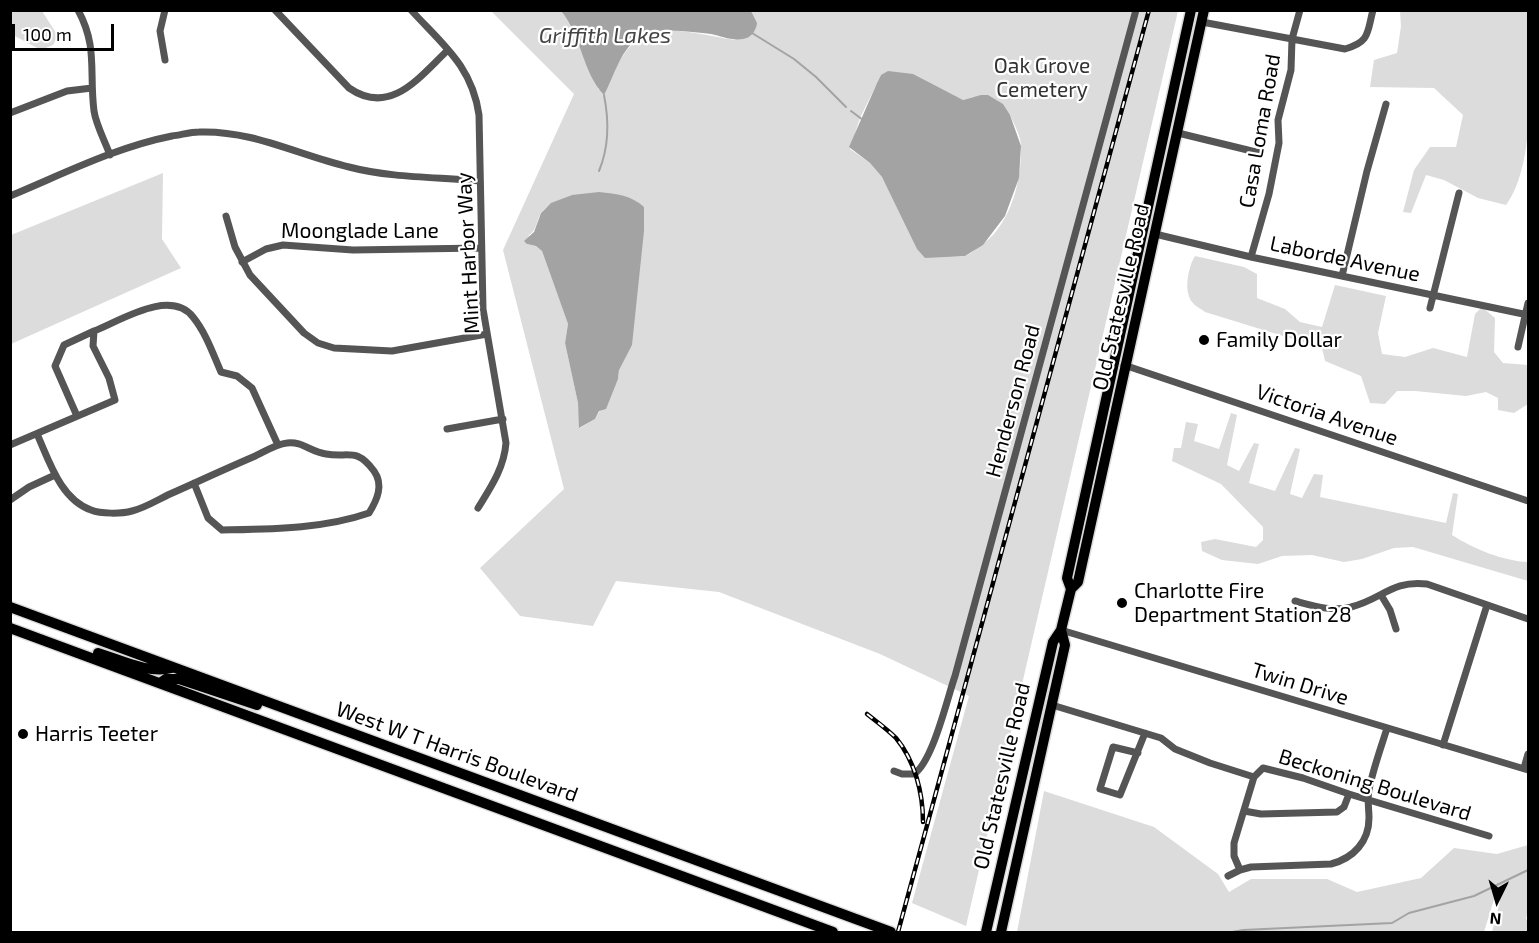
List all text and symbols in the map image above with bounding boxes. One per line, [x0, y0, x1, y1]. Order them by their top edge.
scale bar [15, 12, 117, 50]
text: 100 m [23, 23, 72, 45]
water label: Griffith Lakes [539, 23, 671, 49]
street label: Casa Loma Road [1234, 52, 1286, 210]
park label: Oak Grove Cemetery [994, 53, 1090, 103]
street label: Mint Harbor Way [451, 172, 485, 334]
street label: Old Statesville Road [1087, 201, 1155, 393]
street label: Moonglade Lane [281, 218, 439, 244]
street label: Laborde Avenue [1268, 231, 1422, 287]
street label: Henderson Road [981, 322, 1045, 480]
place label: Family Dollar [1216, 327, 1342, 353]
marker: Family Dollar [1197, 333, 1211, 347]
street label: Victoria Avenue [1253, 379, 1401, 451]
place label: Charlotte Fire Department Station 28 [1134, 578, 1352, 628]
marker: Charlotte Fire Department Station 28 [1115, 596, 1129, 610]
street label: Twin Drive [1249, 657, 1351, 711]
street label: Old Statesville Road [968, 680, 1036, 872]
street label: West W T Harris Boulevard [333, 696, 581, 808]
place label: Harris Teeter [35, 721, 158, 747]
marker: Harris Teeter [16, 727, 30, 741]
street label: Beckoning Boulevard [1276, 744, 1474, 826]
north arrow [1467, 871, 1527, 931]
text: N [1489, 909, 1502, 929]

